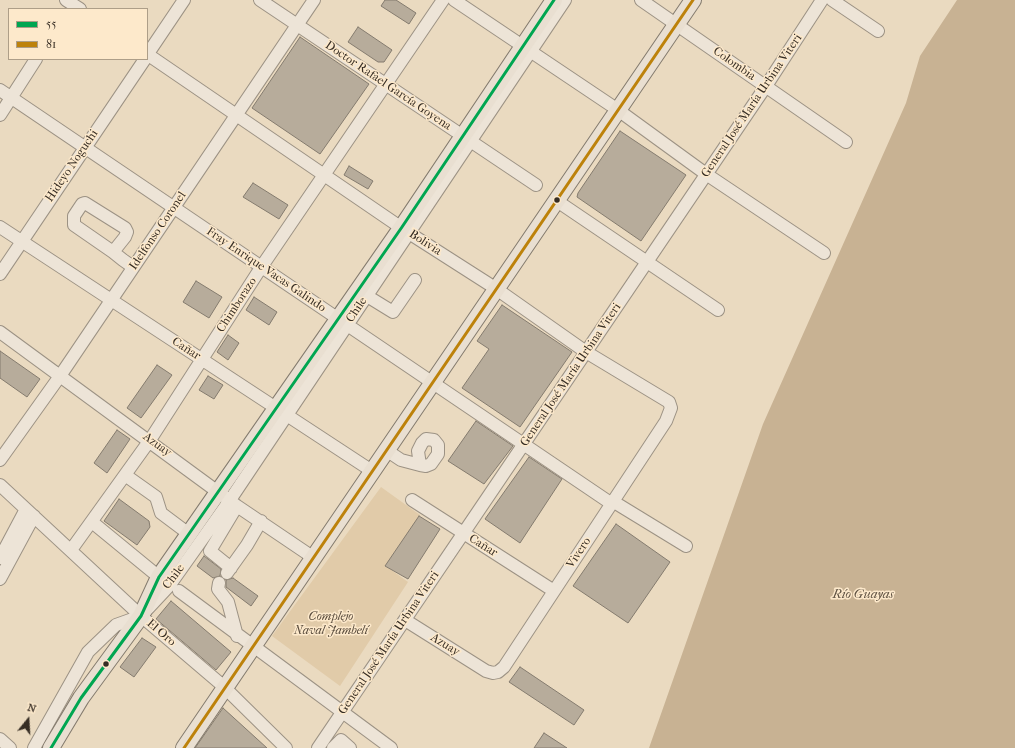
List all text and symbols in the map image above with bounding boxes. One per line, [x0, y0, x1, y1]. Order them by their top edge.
legend [8, 8, 148, 60]
text: 55 [46, 17, 56, 31]
street label: General José María Urbina Viteri [699, 32, 805, 180]
text: 81 [46, 37, 56, 51]
street label: Doctor Rafael García Goyena [322, 38, 454, 134]
street label: Colombia [710, 44, 758, 84]
street label: Hideyo Noguchi [43, 127, 101, 205]
street label: Idelfonso Coronel [126, 189, 190, 273]
unlabelled marker [552, 195, 562, 205]
street label: Fray Enrique Vacas Galindo [203, 225, 329, 315]
street label: Bolivia [406, 227, 444, 259]
street label: Chimborazo [214, 275, 260, 335]
street label: Chile [343, 295, 371, 325]
street label: General José María Urbina Viteri [518, 301, 624, 449]
street label: Cañar [169, 334, 203, 364]
street label: Azuay [140, 430, 174, 460]
street label: Cañar [466, 532, 500, 560]
street label: Vivero [564, 535, 594, 571]
street label: Chile [160, 562, 188, 592]
street label: General José María Urbina Viteri [336, 569, 442, 717]
water label: Río Guayas [832, 587, 894, 603]
park label: Complejo Naval Jambelí [294, 610, 368, 638]
street label: El Oro [144, 616, 178, 650]
street label: Azuay [428, 631, 462, 659]
unlabelled marker [101, 659, 111, 669]
north arrow [8, 700, 48, 740]
text: N [26, 701, 38, 716]

